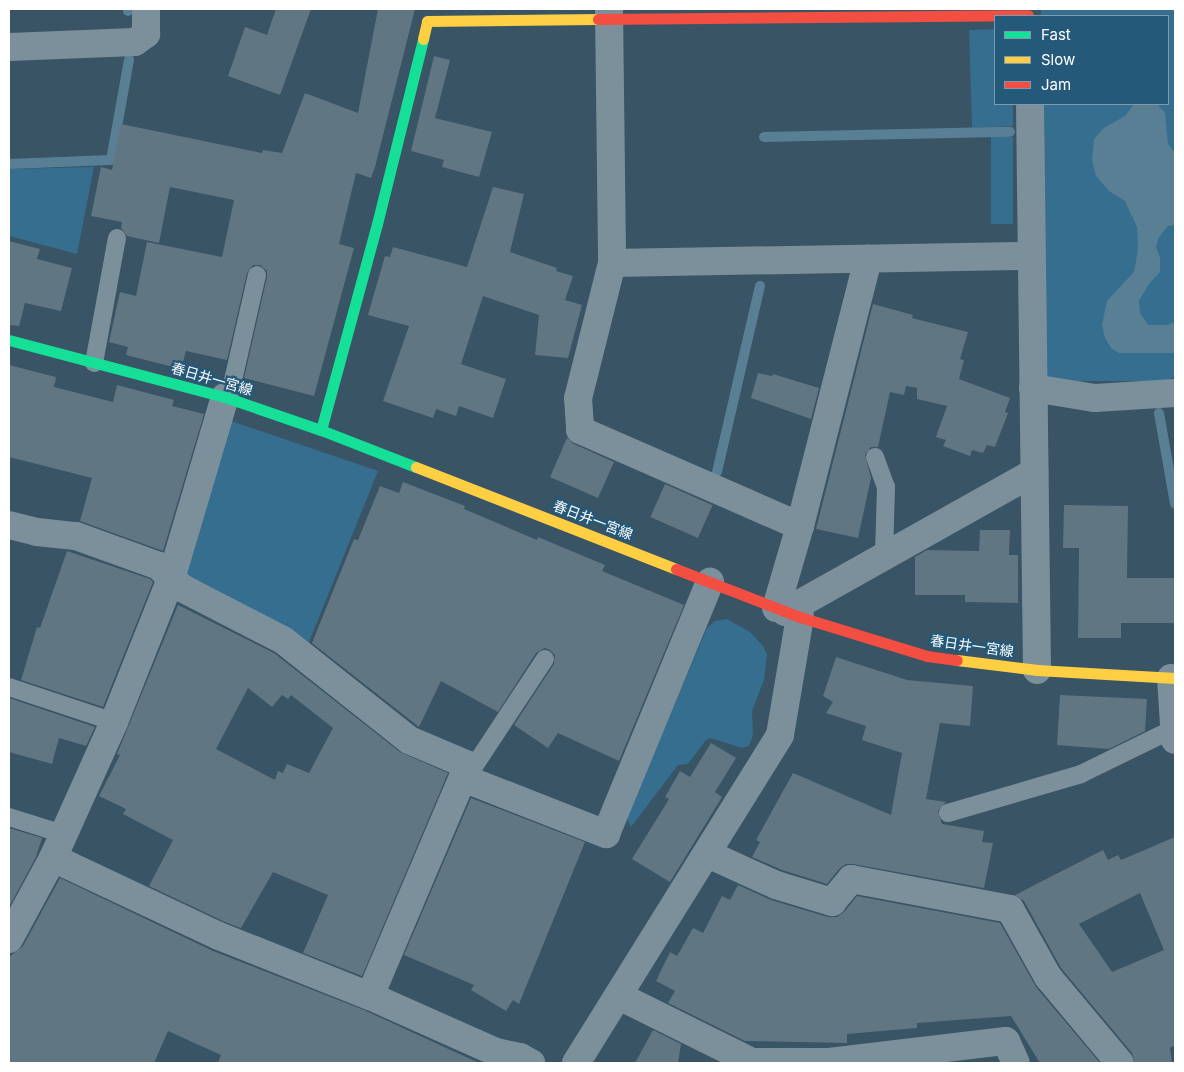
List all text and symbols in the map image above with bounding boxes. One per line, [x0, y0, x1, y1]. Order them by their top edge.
legend [994, 15, 1169, 105]
text: Fast [1041, 25, 1071, 44]
text: Slow [1041, 50, 1075, 69]
text: Jam [1041, 75, 1071, 94]
street label: 春日井一宮線 [169, 359, 255, 399]
street label: 春日井一宮線 [551, 497, 635, 543]
street label: 春日井一宮線 [929, 632, 1015, 660]

